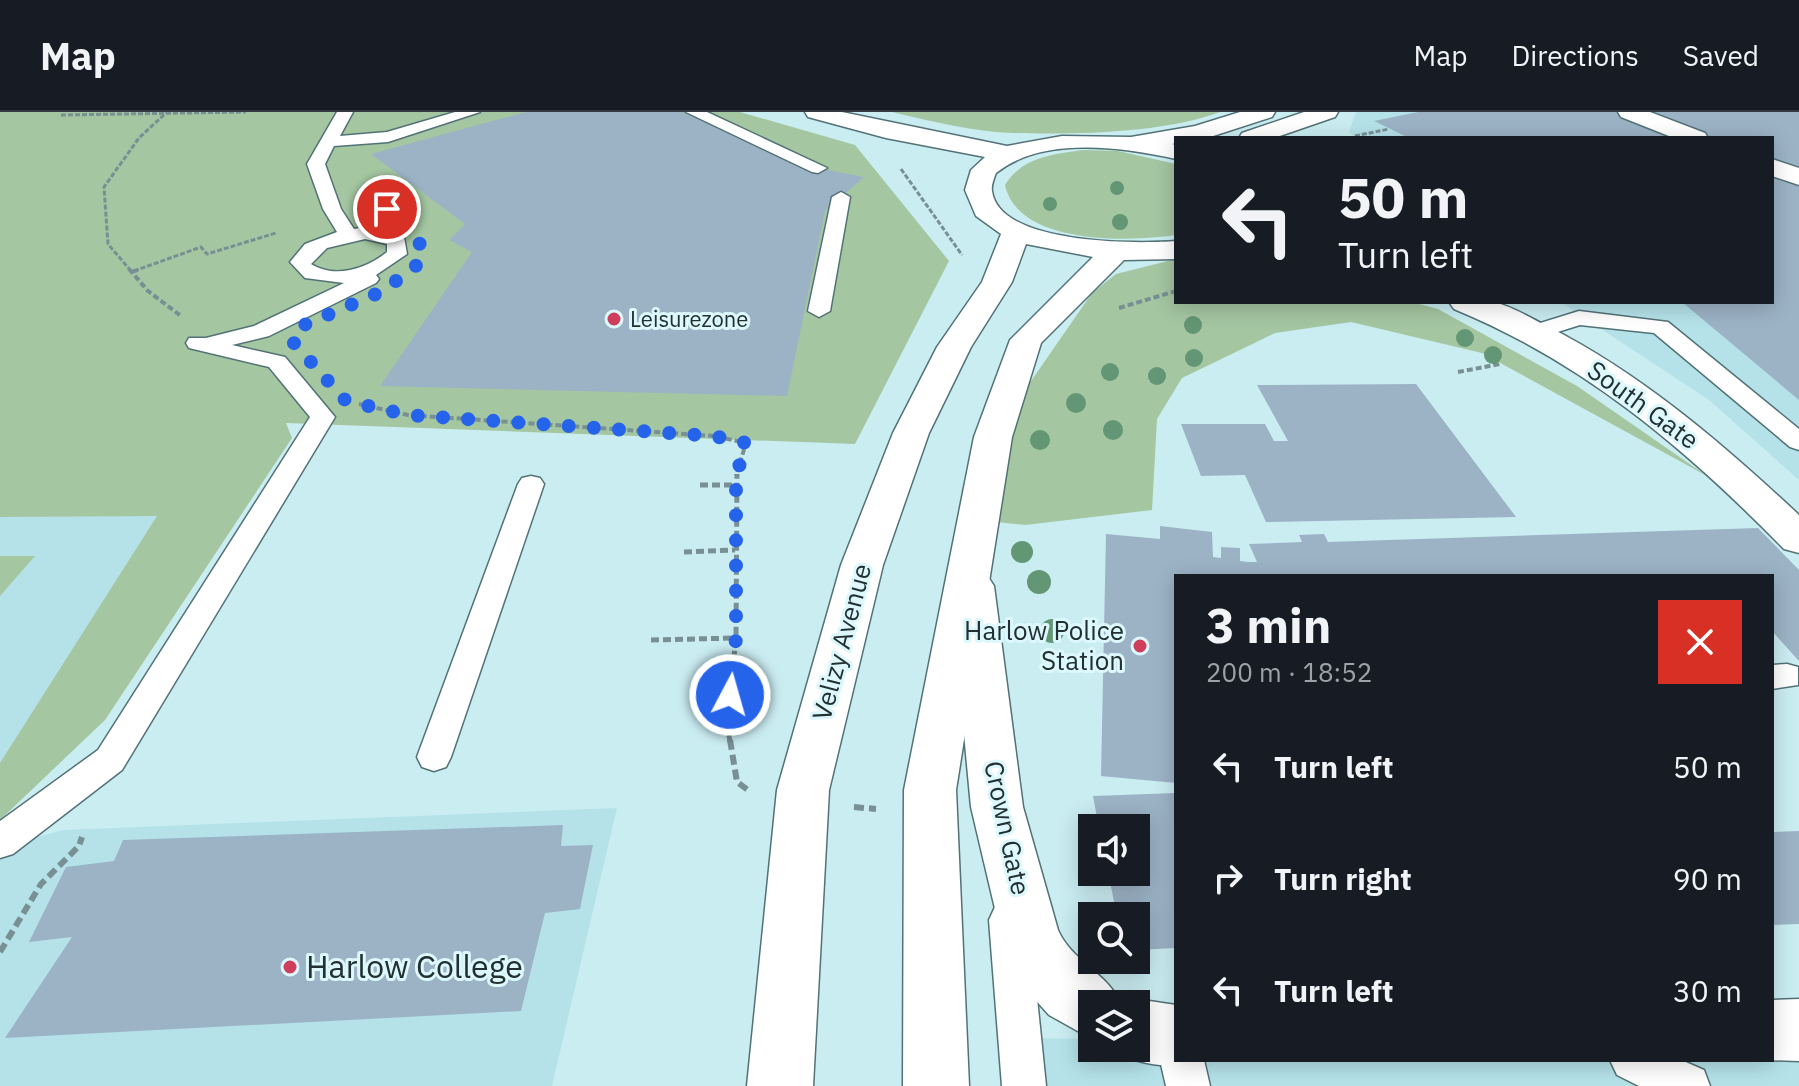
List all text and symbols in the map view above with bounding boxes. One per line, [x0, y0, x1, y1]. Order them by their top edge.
text: Map [40, 31, 116, 80]
text: Map [1413, 37, 1467, 74]
text: Directions [1511, 37, 1639, 74]
text: Saved [1683, 37, 1759, 74]
text: 50 m [1338, 161, 1468, 233]
icon: left [1206, 168, 1310, 272]
pin [353, 175, 421, 243]
icon: arrive [365, 187, 409, 231]
text: Turn left [1338, 231, 1473, 278]
place label: Leisurezone [630, 304, 748, 333]
marker: Leisurezone [605, 310, 623, 328]
street label: South Gate [1581, 352, 1706, 456]
street label: Velizy Avenue [804, 560, 878, 724]
text: 3 min [1206, 594, 1331, 656]
button: close [1658, 600, 1742, 684]
place label: Harlow Police Station [964, 613, 1124, 677]
marker: Harlow Police Station [1131, 637, 1149, 655]
position arrow [688, 653, 772, 737]
text: 200 m · 18:52 [1206, 655, 1372, 689]
icon: left [1206, 744, 1250, 788]
text: Turn left [1274, 747, 1393, 786]
text: 50 m [1673, 747, 1742, 786]
street label: Crown Gate [977, 758, 1039, 898]
map controls [1078, 814, 1150, 1062]
button: sound [1078, 814, 1150, 886]
icon: right [1206, 856, 1250, 900]
text: Turn right [1274, 859, 1412, 898]
text: 90 m [1673, 859, 1742, 898]
button: search [1078, 902, 1150, 974]
place label: Harlow College [306, 945, 523, 987]
marker: Harlow College [281, 958, 299, 976]
icon: left [1206, 968, 1250, 1012]
text: Turn left [1274, 971, 1393, 1010]
text: 30 m [1673, 971, 1742, 1010]
button: layers [1078, 990, 1150, 1062]

